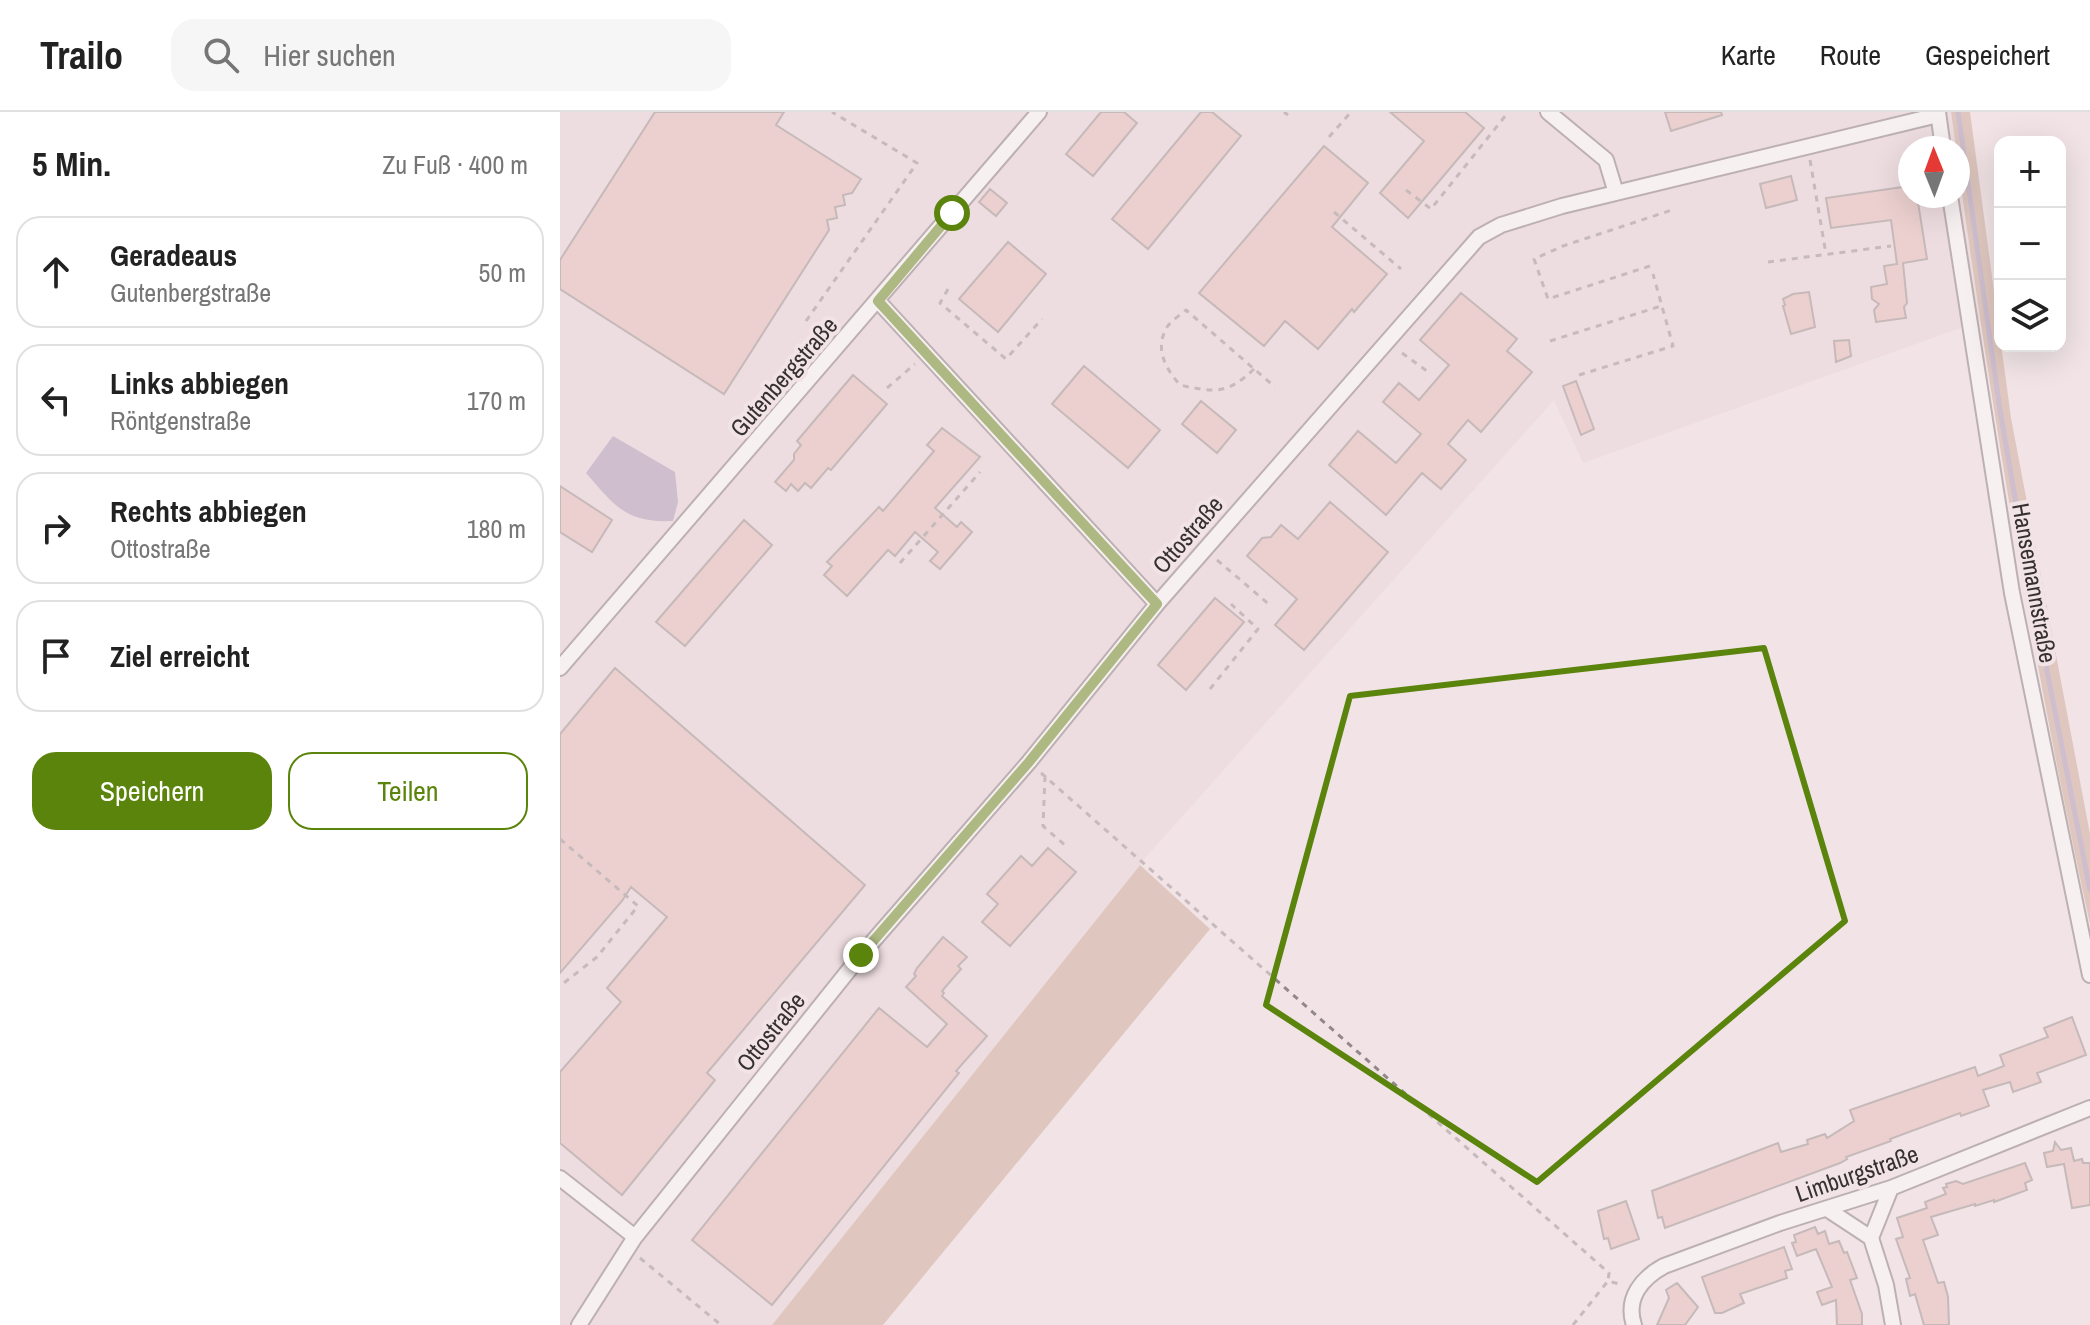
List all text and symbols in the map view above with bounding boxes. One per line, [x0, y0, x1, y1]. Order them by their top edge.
search box [171, 19, 731, 91]
text: Trailo [40, 30, 123, 81]
icon: search [199, 33, 243, 77]
text: Hier suchen [263, 35, 396, 75]
text: Karte [1721, 36, 1776, 74]
text: Route [1820, 36, 1881, 74]
text: Gespeichert [1925, 36, 2050, 74]
north arrow [1898, 136, 1970, 208]
map controls [1994, 136, 2066, 352]
button: + [1994, 136, 2066, 208]
text: 5 Min. [32, 141, 111, 187]
text: Zu Fuß · 400 m [382, 147, 528, 182]
route start [934, 195, 970, 231]
button: − [1994, 208, 2066, 280]
text: Geradeaus [110, 235, 237, 275]
icon: ahead [34, 250, 78, 294]
text: 50 m [479, 255, 526, 290]
text: Gutenbergstraße [110, 275, 271, 310]
button: layers [1994, 280, 2066, 352]
street label: Gutenbergstraße [722, 310, 844, 443]
text: Links abbiegen [110, 363, 289, 403]
icon: left [34, 378, 78, 422]
text: 170 m [467, 383, 526, 418]
text: Röntgenstraße [110, 403, 251, 438]
street label: Ottostraße [1145, 489, 1230, 580]
text: Rechts abbiegen [110, 491, 307, 531]
street label: Hansemannstraße [2005, 500, 2065, 665]
icon: right [34, 506, 78, 550]
text: 180 m [467, 511, 526, 546]
text: Ottostraße [110, 531, 211, 566]
icon: arrive [34, 634, 78, 678]
text: Ziel erreicht [110, 636, 249, 676]
button: Speichern [32, 752, 272, 830]
button: Teilen [288, 752, 528, 830]
route end [843, 937, 879, 973]
street label: Ottostraße [729, 985, 812, 1078]
street label: Limburgstraße [1791, 1137, 1922, 1209]

